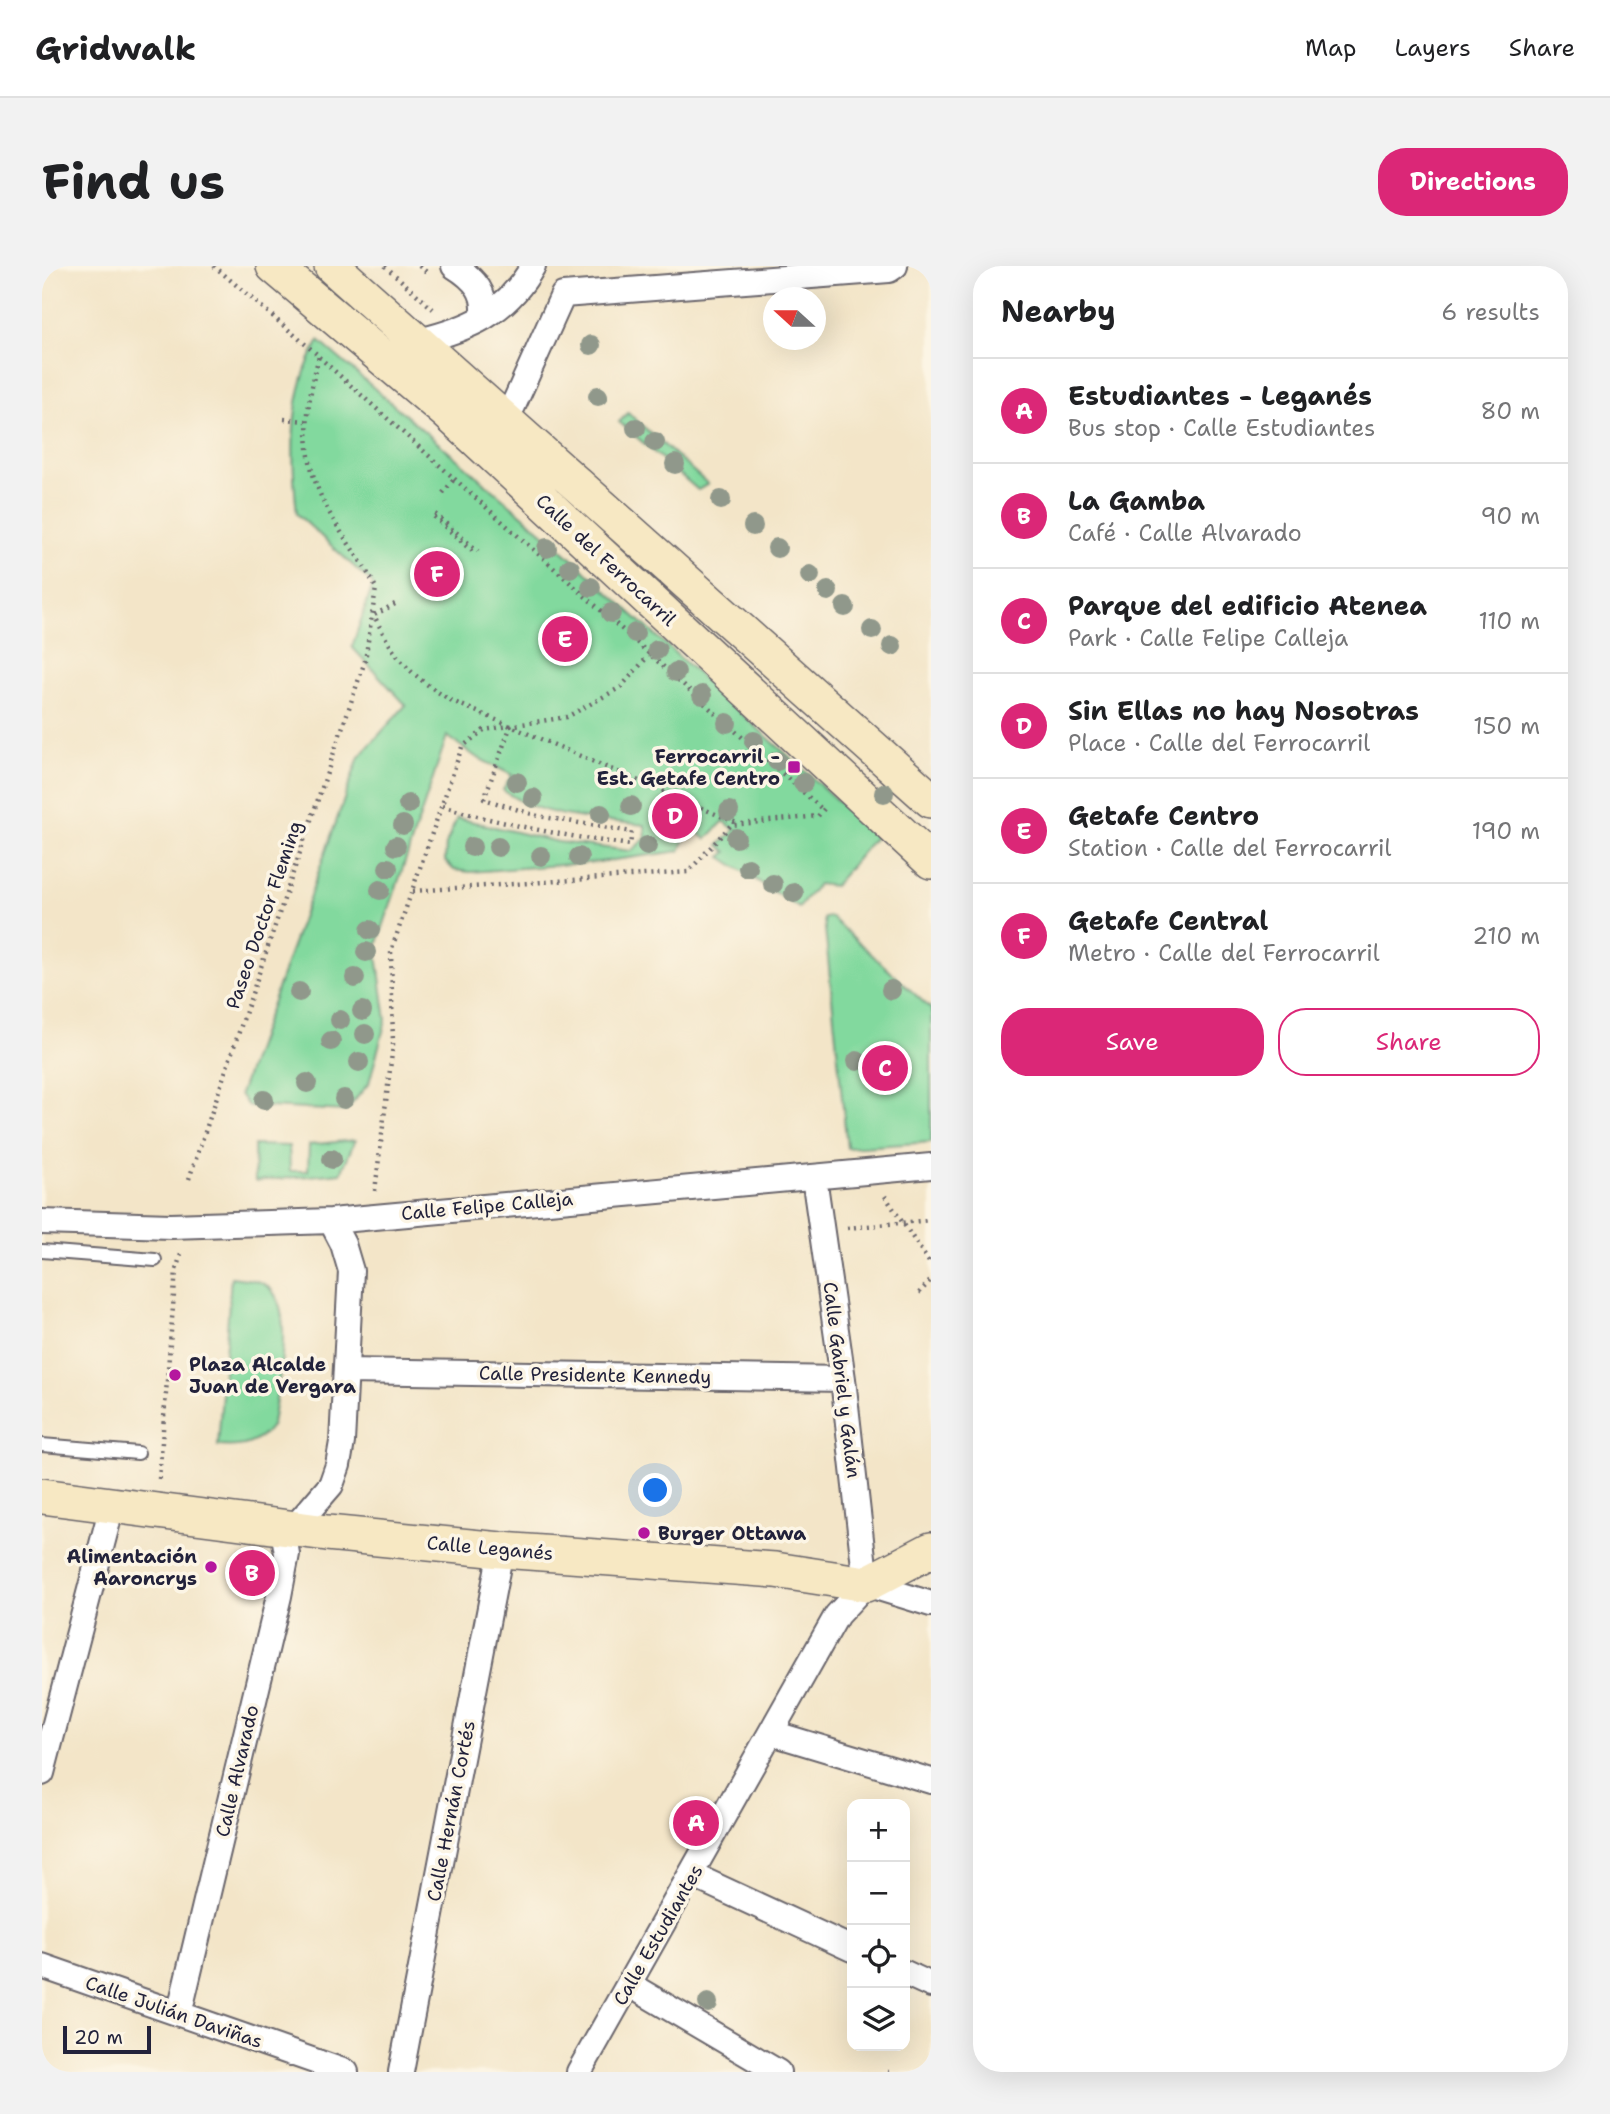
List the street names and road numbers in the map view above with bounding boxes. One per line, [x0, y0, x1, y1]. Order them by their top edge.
street label: Calle del Ferrocarril [531, 488, 682, 632]
street label: Paseo Doctor Fleming [220, 817, 308, 1013]
street label: Calle Felipe Calleja [400, 1186, 574, 1226]
street label: Calle Gabriel y Galán [818, 1280, 866, 1480]
street label: Calle Presidente Kennedy [479, 1360, 711, 1390]
street label: Calle Leganés [426, 1530, 554, 1566]
street label: Calle Alvarado [210, 1703, 264, 1839]
street label: Calle Hernán Cortés [421, 1718, 481, 1904]
street label: Calle Estudiantes [607, 1860, 709, 2010]
street label: Calle Julián Daviñas [82, 1970, 266, 2054]

